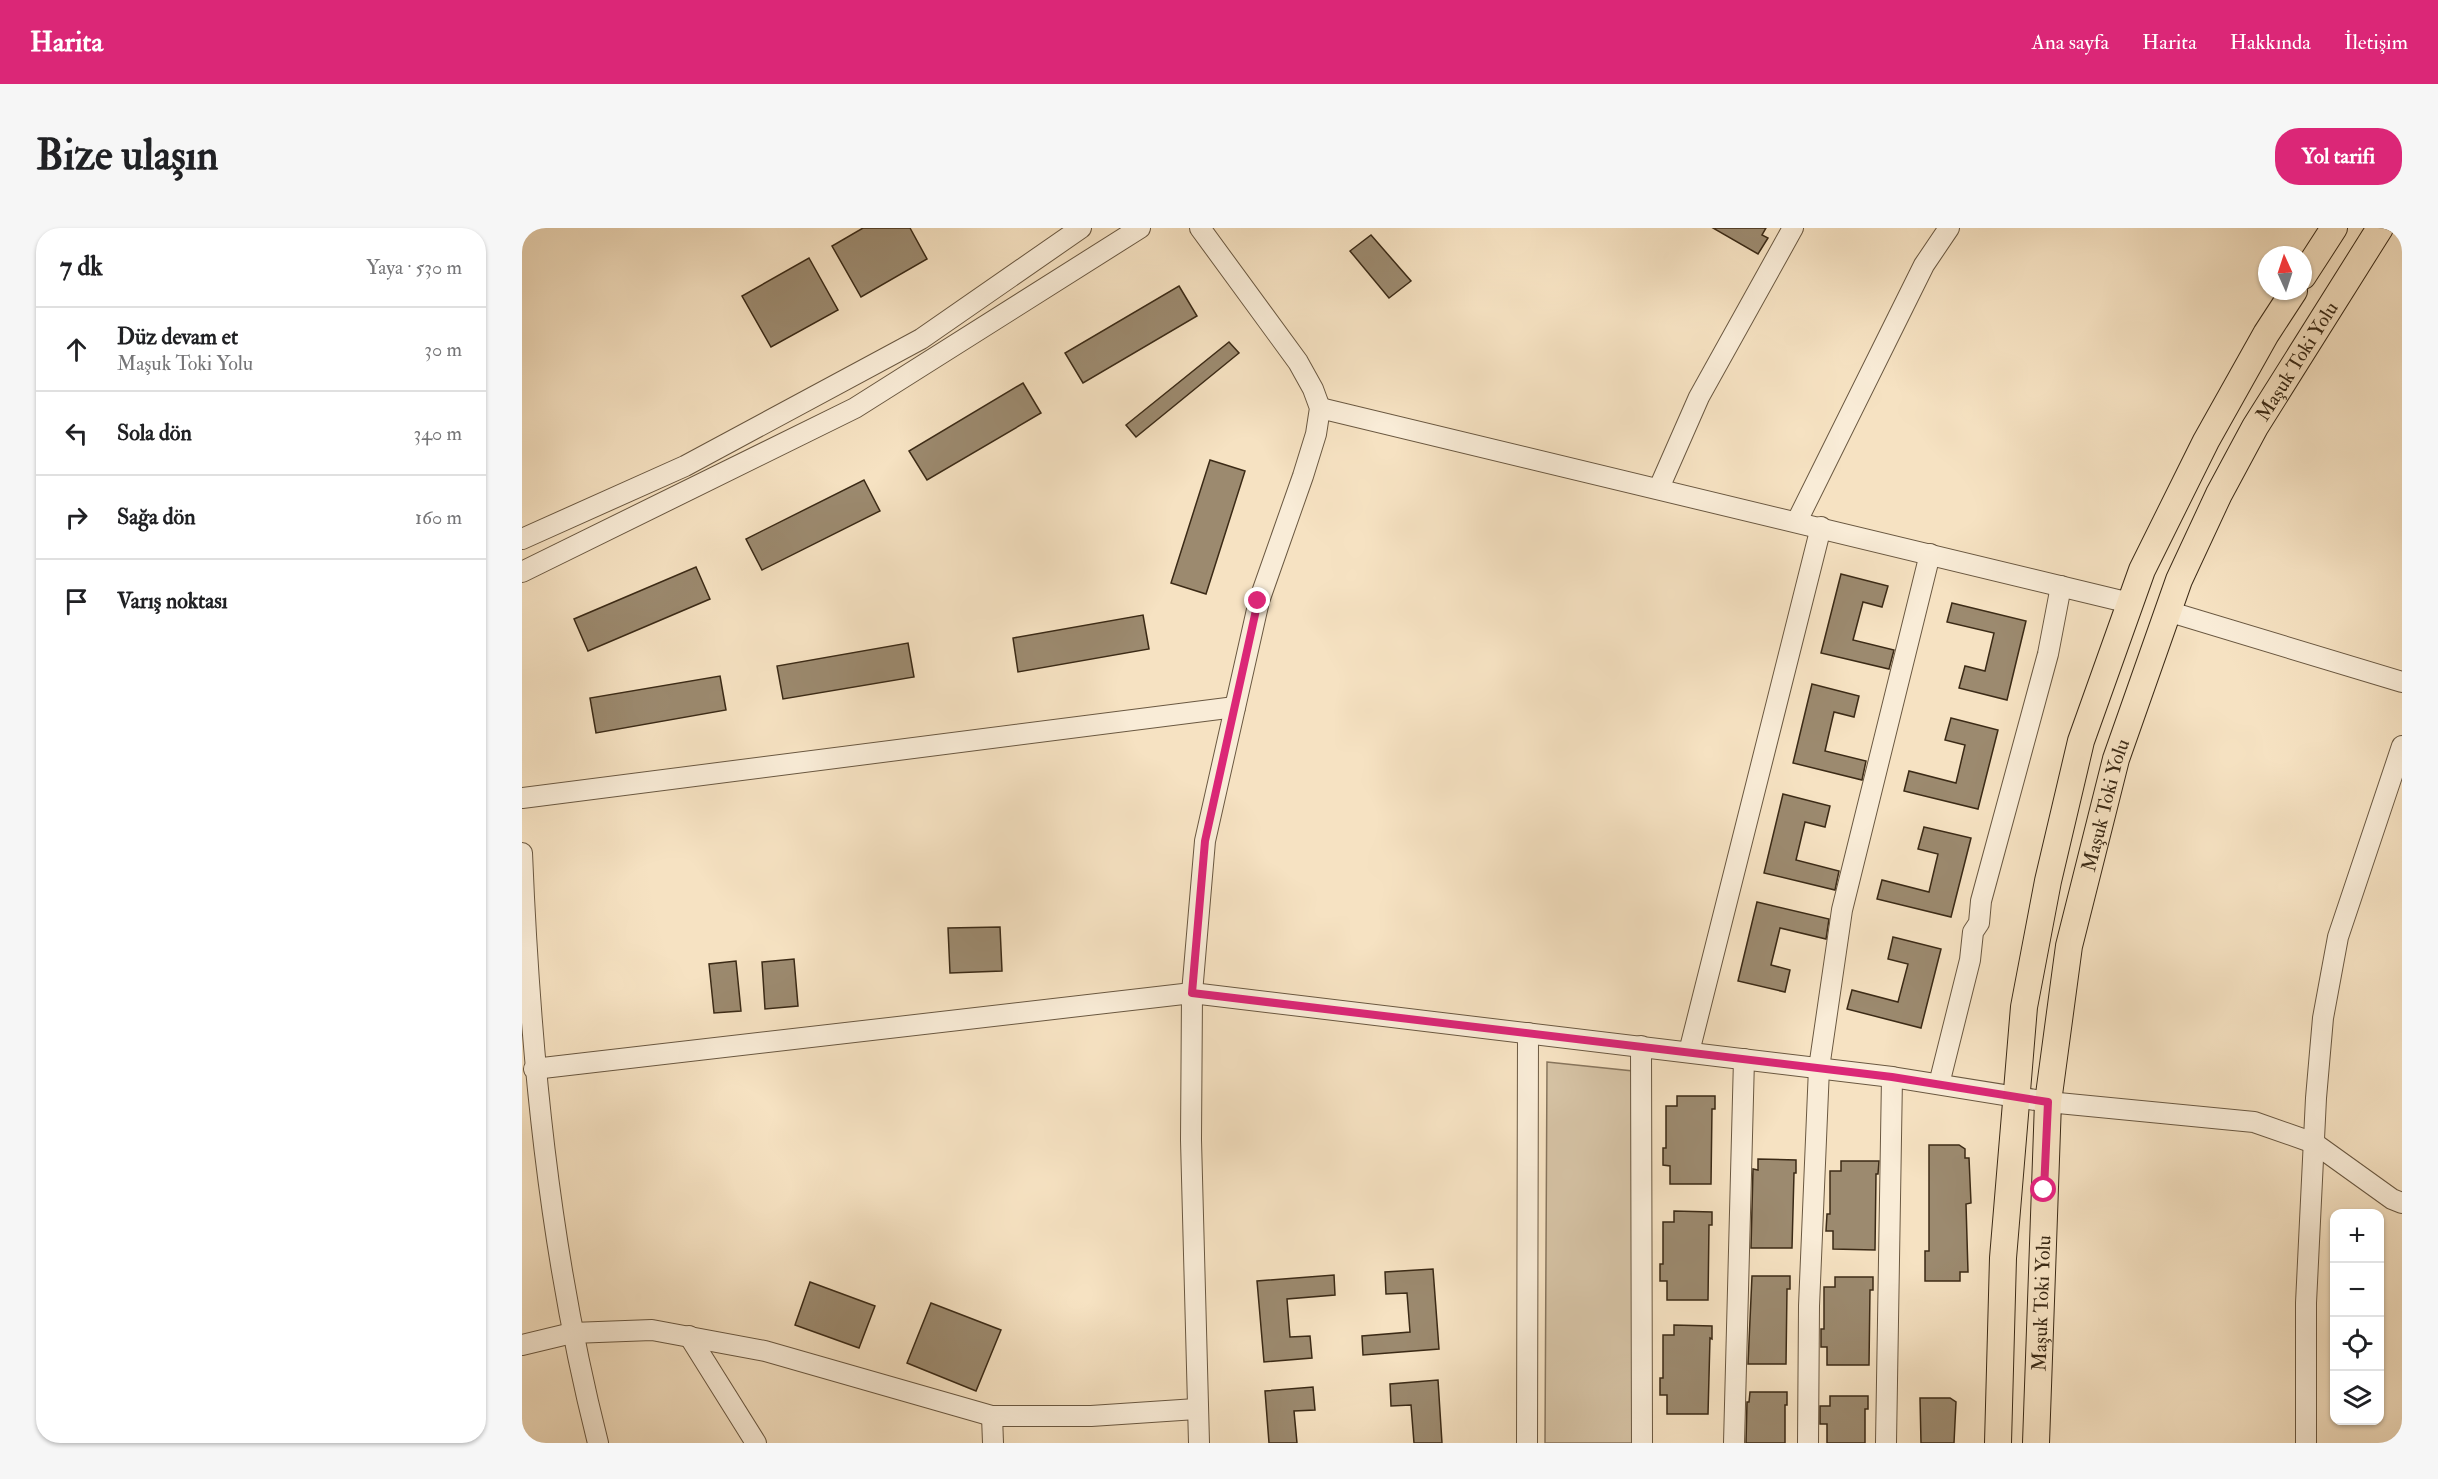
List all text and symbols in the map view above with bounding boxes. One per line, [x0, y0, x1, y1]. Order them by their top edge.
text: Harita [30, 25, 103, 60]
text: Ana sayfa [2032, 29, 2109, 56]
text: Harita [2142, 29, 2197, 56]
text: Hakkında [2230, 29, 2311, 56]
text: İletişim [2344, 29, 2408, 56]
button: Yol tarifi [2275, 128, 2402, 185]
text: Bize ulaşın [36, 130, 218, 182]
north arrow [2258, 246, 2312, 300]
text: 7 dk [60, 251, 103, 283]
text: Yaya · 530 m [366, 255, 462, 280]
street label: Maşuk Toki Yolu [2250, 297, 2344, 426]
text: Düz devam et [117, 323, 238, 351]
icon: ahead [60, 333, 93, 366]
text: 30 m [424, 337, 462, 362]
text: Maşuk Toki Yolu [117, 351, 253, 376]
icon: left [60, 417, 93, 450]
text: Sola dön [117, 419, 192, 447]
text: 340 m [414, 421, 462, 446]
icon: right [60, 501, 93, 534]
text: Sağa dön [117, 503, 196, 531]
text: 160 m [415, 505, 462, 530]
icon: arrive [60, 585, 93, 618]
text: Varış noktası [117, 587, 228, 615]
route end [1244, 587, 1270, 613]
street label: Maşuk Toki Yolu [2076, 736, 2135, 874]
route start [2030, 1176, 2056, 1202]
map controls [2330, 1209, 2384, 1425]
button: + [2330, 1209, 2384, 1263]
street label: Maşuk Toki Yolu [2027, 1235, 2056, 1372]
button: − [2330, 1263, 2384, 1317]
button: locate [2330, 1317, 2384, 1371]
button: layers [2330, 1371, 2384, 1425]

